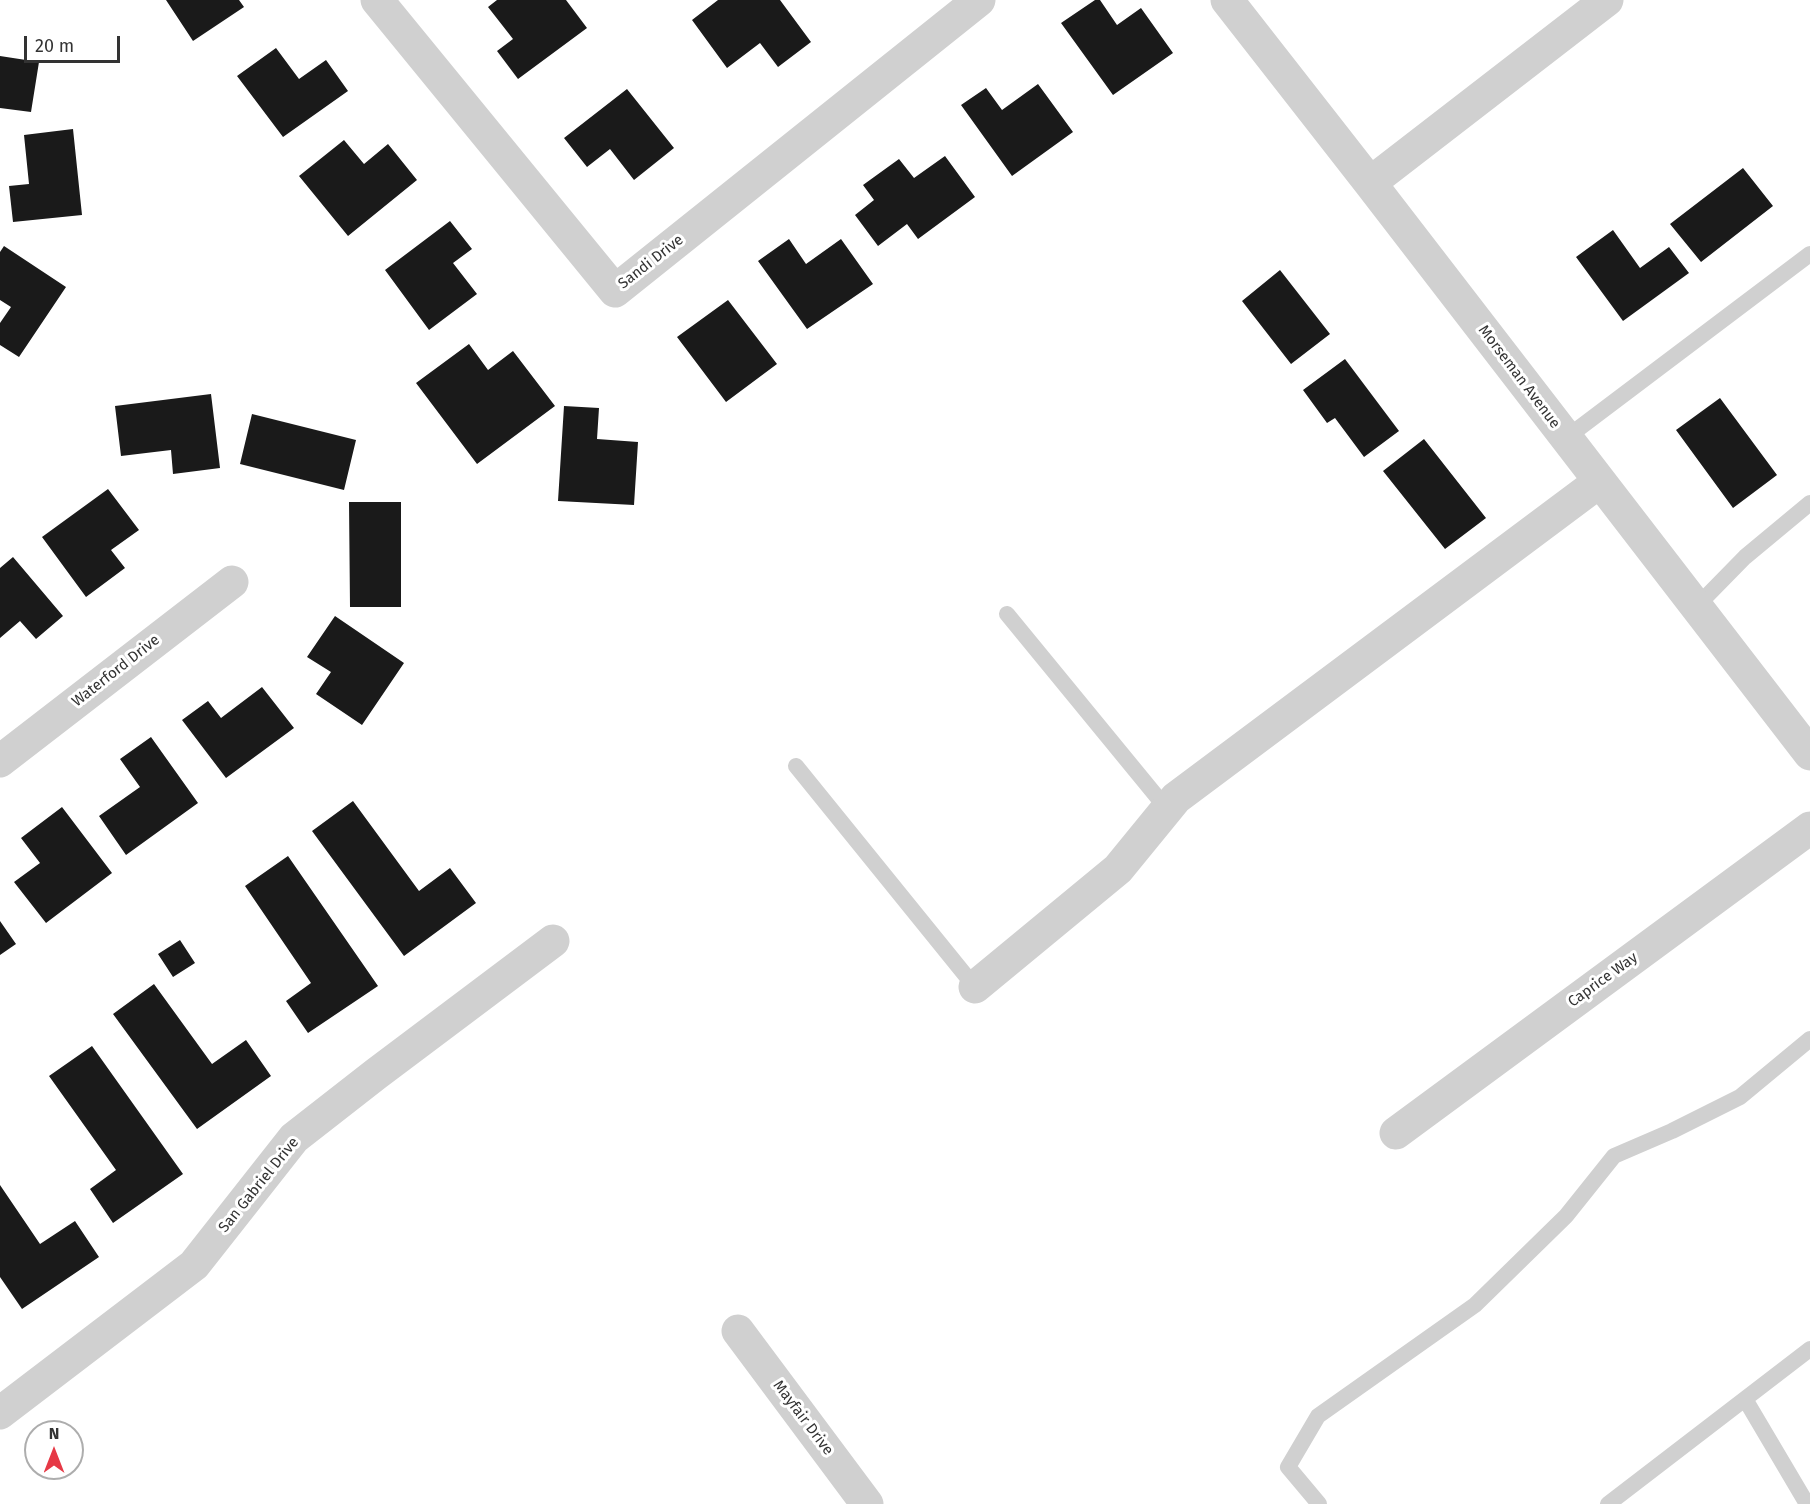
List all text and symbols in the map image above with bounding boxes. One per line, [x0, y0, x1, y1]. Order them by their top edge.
scale bar [27, 24, 123, 62]
text: 20 m [35, 35, 74, 57]
street label: Sandi Drive [615, 231, 687, 293]
street label: Morseman Avenue [1474, 322, 1564, 432]
street label: Waterford Drive [69, 631, 163, 711]
street label: Caprice Way [1565, 949, 1641, 1011]
street label: San Gabriel Drive [215, 1134, 303, 1236]
street label: Mayfair Drive [769, 1377, 837, 1459]
north arrow [24, 1420, 84, 1480]
text: N [49, 1424, 59, 1443]

